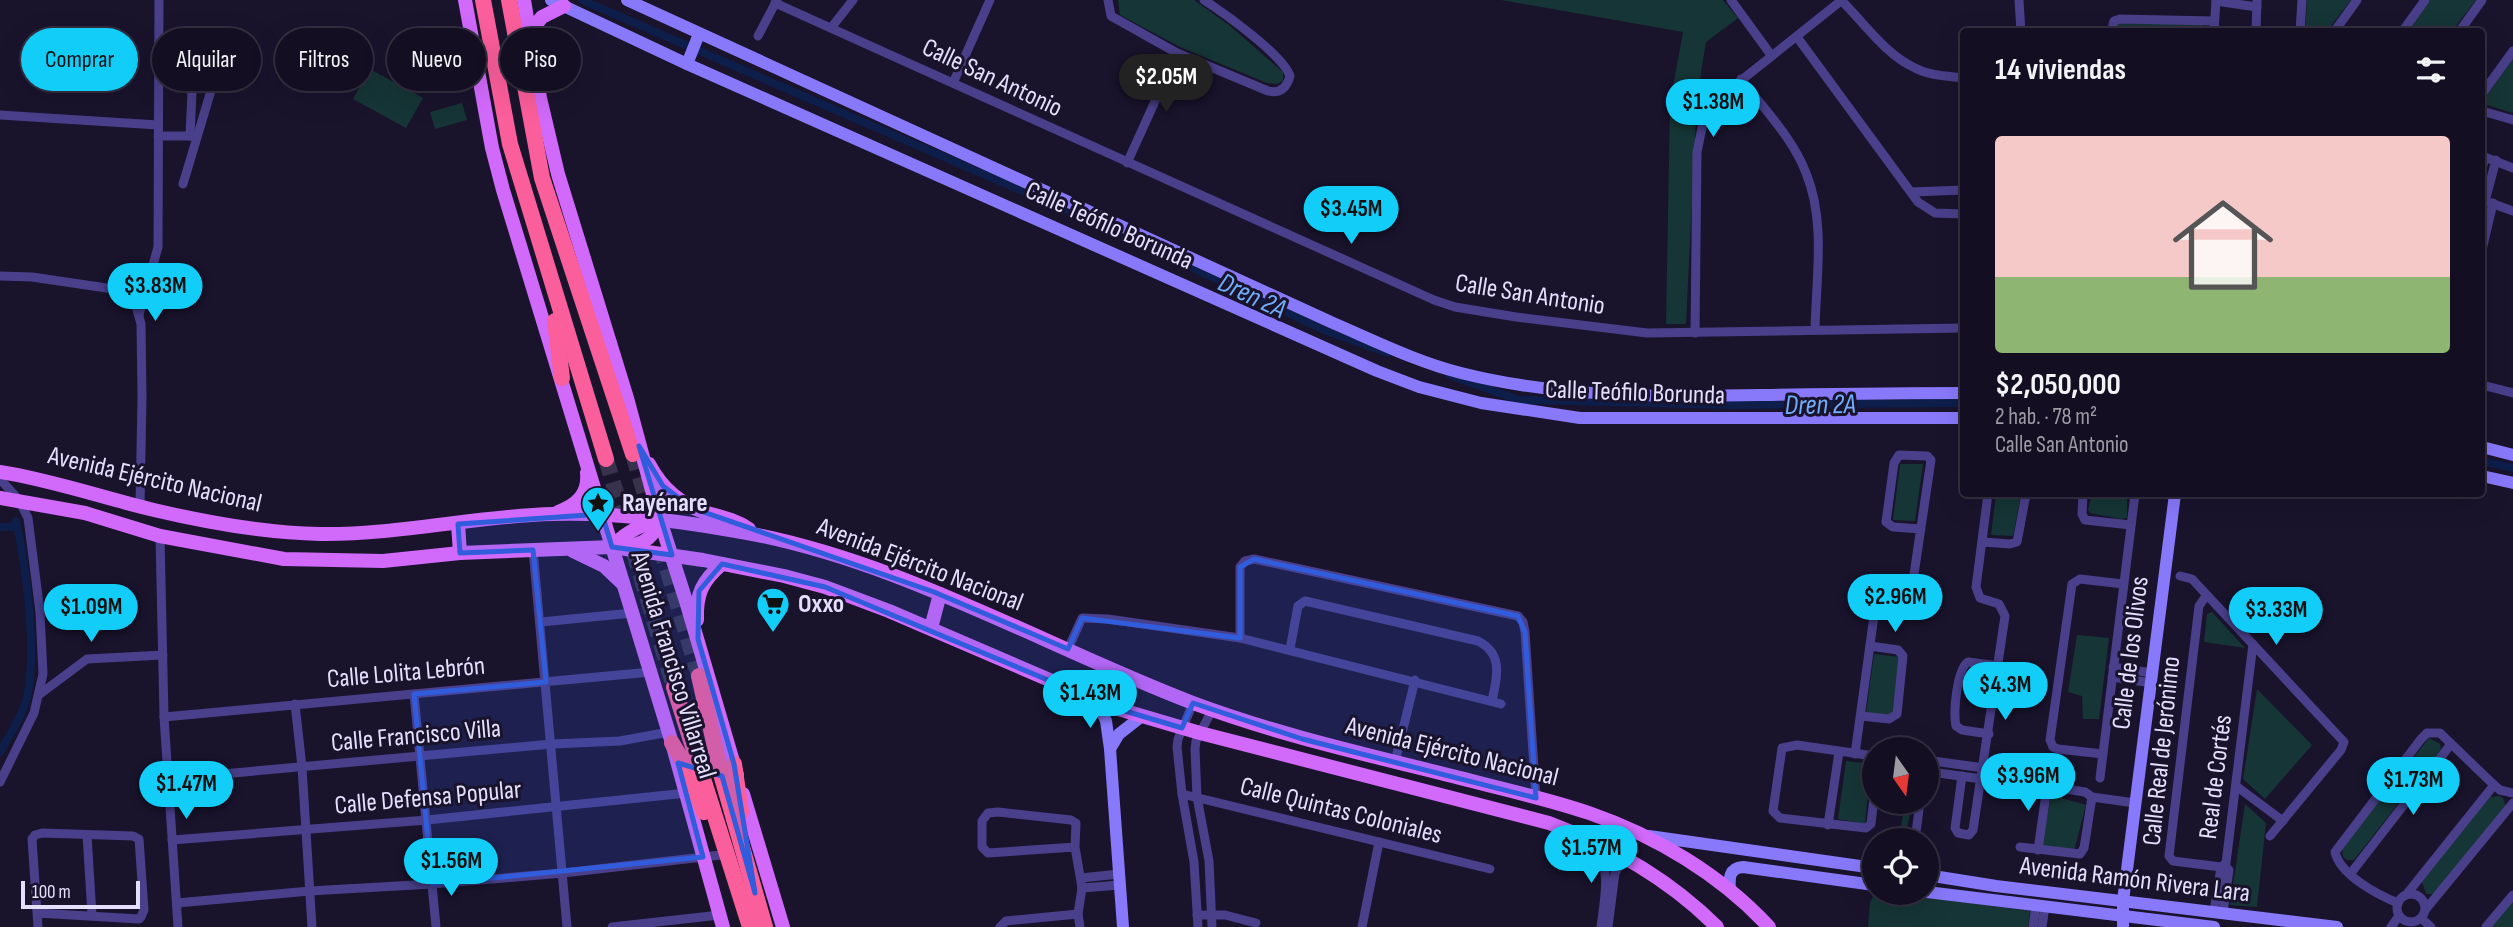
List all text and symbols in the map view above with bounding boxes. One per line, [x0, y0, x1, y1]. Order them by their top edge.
chip: Comprar [21, 28, 138, 91]
chip: Alquilar [152, 28, 261, 91]
chip: Filtros [275, 28, 373, 91]
chip: Nuevo [387, 28, 486, 91]
chip: Piso [500, 28, 581, 91]
street label: Calle San Antonio [917, 32, 1067, 124]
icon: filters [2412, 51, 2450, 89]
text: 14 viviendas [1995, 52, 2126, 88]
pin: $2.05M [1109, 54, 1223, 114]
text: $2.05M [1135, 63, 1197, 91]
pin: $1.38M [1656, 80, 1770, 139]
text: $1.38M [1682, 88, 1744, 116]
street label: Calle Teófilo Borunda [1020, 175, 1198, 277]
icon: home [2160, 182, 2286, 308]
pin: $3.45M [1294, 187, 1408, 246]
text: $3.45M [1320, 195, 1382, 223]
pin: $3.83M [98, 264, 212, 323]
water label: Dren 2A [1213, 266, 1291, 326]
street label: Calle San Antonio [1453, 268, 1607, 322]
text: $3.83M [124, 272, 186, 300]
text: $2,050,000 [1995, 367, 2121, 403]
street label: Calle Teófilo Borunda [1544, 374, 1726, 412]
water label: Dren 2A [1784, 388, 1856, 422]
text: 2 hab. · 78 m² [1995, 403, 2097, 431]
text: Calle San Antonio [1995, 431, 2129, 459]
street label: Avenida Ejército Nacional [44, 440, 265, 520]
place icon: Rayénare [579, 484, 617, 533]
place label: Rayénare [622, 488, 708, 519]
street label: Avenida Ejército Nacional [812, 511, 1027, 619]
street label: Avenida Francisco Villarreal [623, 547, 722, 782]
pin: $2.96M [1838, 574, 1952, 634]
street label: Calle de los Olivos [2106, 575, 2156, 731]
text: $2.96M [1863, 583, 1927, 611]
pin: $1.09M [34, 584, 148, 644]
supermarket icon: Oxxo [754, 585, 792, 634]
pin: $3.33M [2219, 588, 2333, 647]
place label: Oxxo [798, 589, 844, 620]
text: $1.09M [60, 593, 122, 621]
text: $3.33M [2245, 596, 2307, 624]
street label: Calle Lolita Lebrón [326, 651, 486, 695]
street label: Calle Real de Jerónimo [2137, 655, 2187, 847]
pin: $4.3M [1956, 662, 2054, 722]
pin: $1.43M [1033, 670, 1147, 730]
text: $4.3M [1979, 671, 2031, 699]
text: $1.43M [1059, 679, 1121, 707]
street label: Avenida Ejército Nacional [1341, 710, 1562, 793]
street label: Calle Francisco Villa [330, 713, 502, 759]
street label: Real de Cortés [2193, 713, 2239, 841]
north arrow [1862, 737, 1939, 814]
map controls [1862, 737, 1939, 905]
pin: $3.96M [1971, 754, 2085, 813]
pin: $1.73M [2356, 758, 2470, 817]
pin: $1.47M [129, 762, 243, 821]
text: $3.96M [1996, 762, 2060, 790]
text: $1.73M [2383, 766, 2443, 794]
text: $1.47M [155, 770, 217, 798]
street label: Calle Quintas Coloniales [1237, 771, 1445, 851]
street label: Calle Defensa Popular [333, 774, 523, 822]
pin: $1.57M [1534, 826, 1648, 885]
button: locate [1862, 828, 1939, 905]
text: $1.57M [1560, 834, 1622, 862]
pin: $1.56M [394, 838, 508, 898]
text: $1.56M [420, 847, 482, 875]
street label: Avenida Ramón Rivera Lara [2017, 850, 2252, 909]
scale bar [21, 878, 140, 910]
text: 100 m [32, 881, 71, 904]

